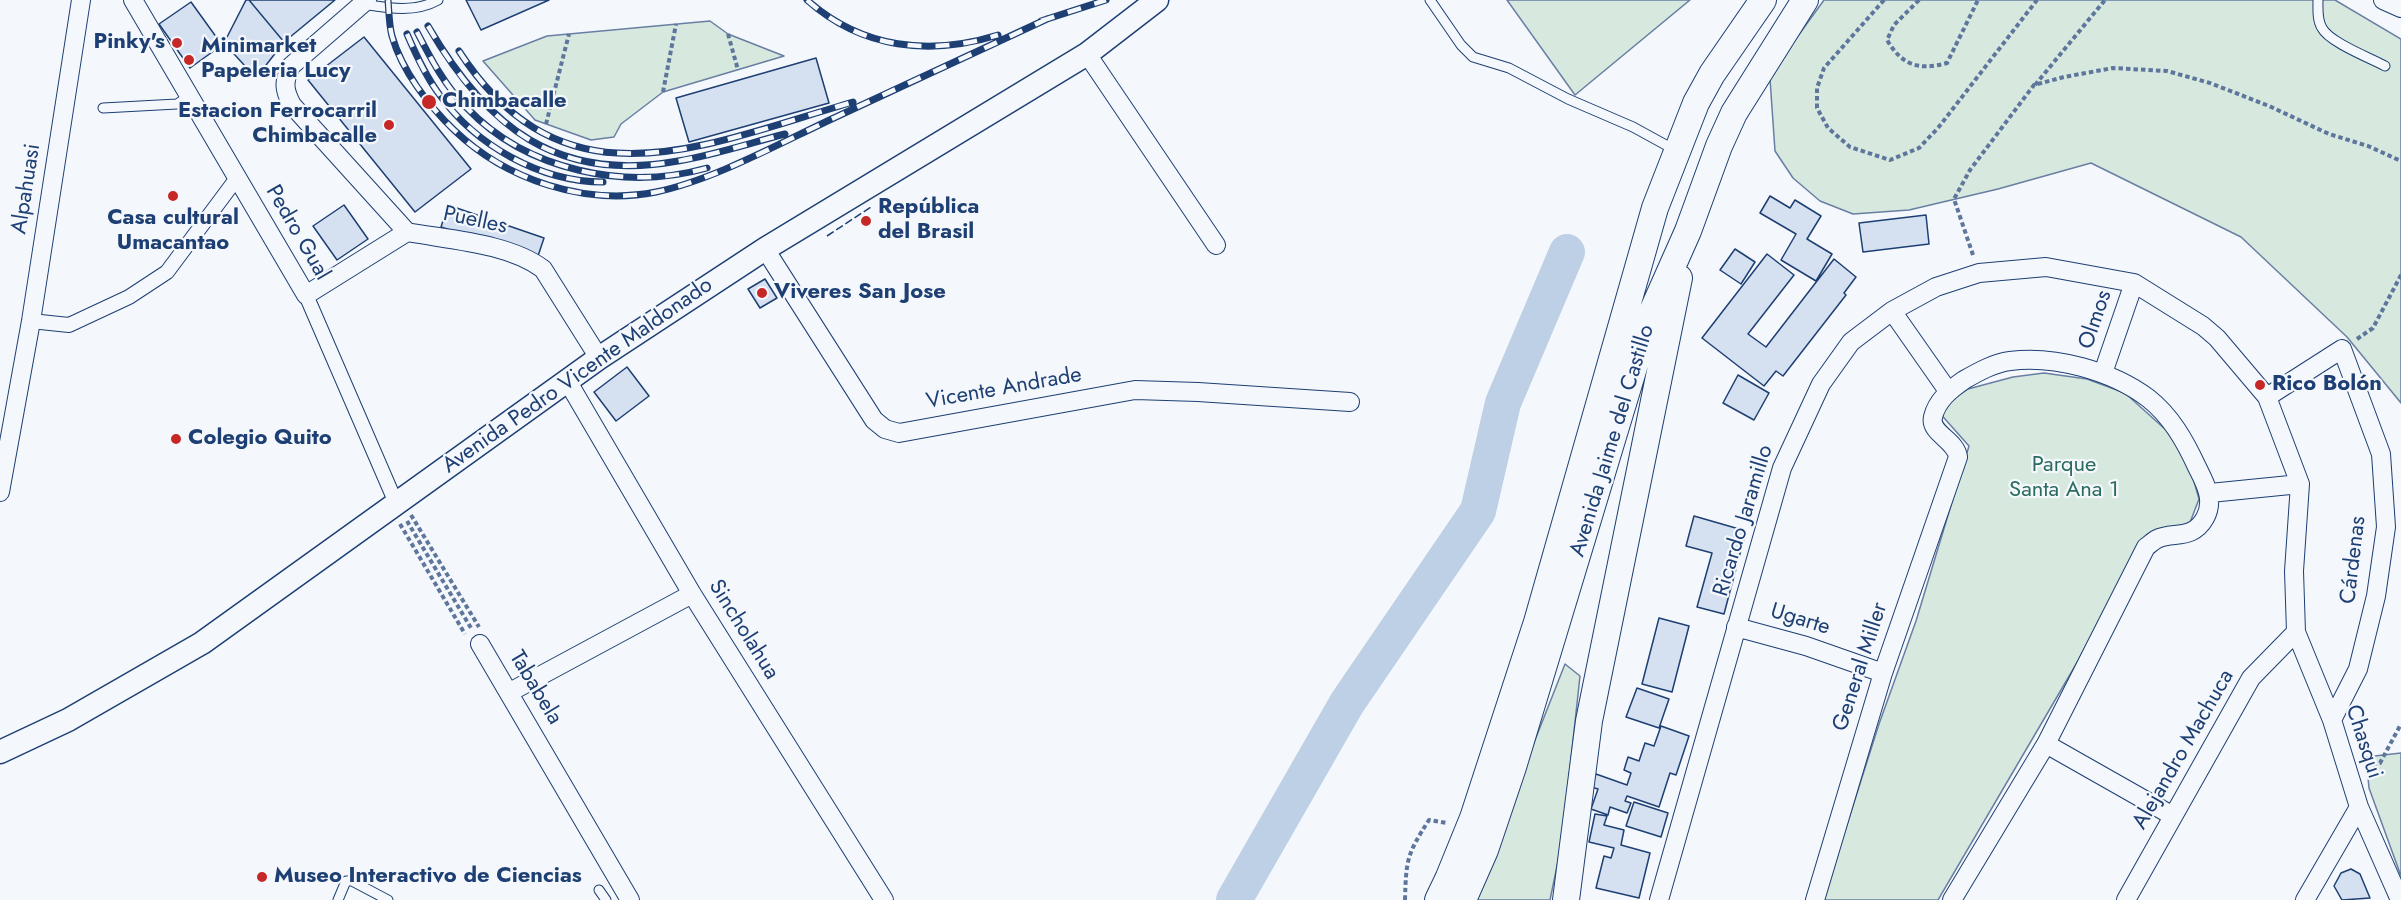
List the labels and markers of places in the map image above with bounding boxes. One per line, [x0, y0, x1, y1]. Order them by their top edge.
place label: Pinky's [94, 30, 165, 56]
place label: Minimarket Papeleria Lucy [201, 34, 350, 86]
marker: Pinky's [170, 36, 184, 50]
marker: Minimarket Papeleria Lucy [182, 53, 196, 67]
place label: Chimbacalle [442, 89, 567, 115]
marker: Chimbacalle [420, 93, 438, 111]
place label: Estacion Ferrocarril Chimbacalle [178, 99, 377, 150]
marker: Estacion Ferrocarril Chimbacalle [382, 118, 396, 132]
marker: Casa cultural Umacantao [166, 189, 180, 203]
place label: República del Brasil [878, 195, 979, 246]
place label: Casa cultural Umacantao [107, 206, 239, 258]
marker: República del Brasil [859, 214, 873, 228]
place label: Viveres San Jose [774, 280, 946, 306]
marker: Viveres San Jose [755, 286, 769, 300]
place label: Rico Bolón [2272, 372, 2382, 398]
marker: Rico Bolón [2253, 378, 2267, 392]
place label: Colegio Quito [188, 426, 332, 452]
marker: Colegio Quito [169, 432, 183, 446]
place label: Museo Interactivo de Ciencias [274, 864, 582, 890]
marker: Museo Interactivo de Ciencias [255, 870, 269, 884]

